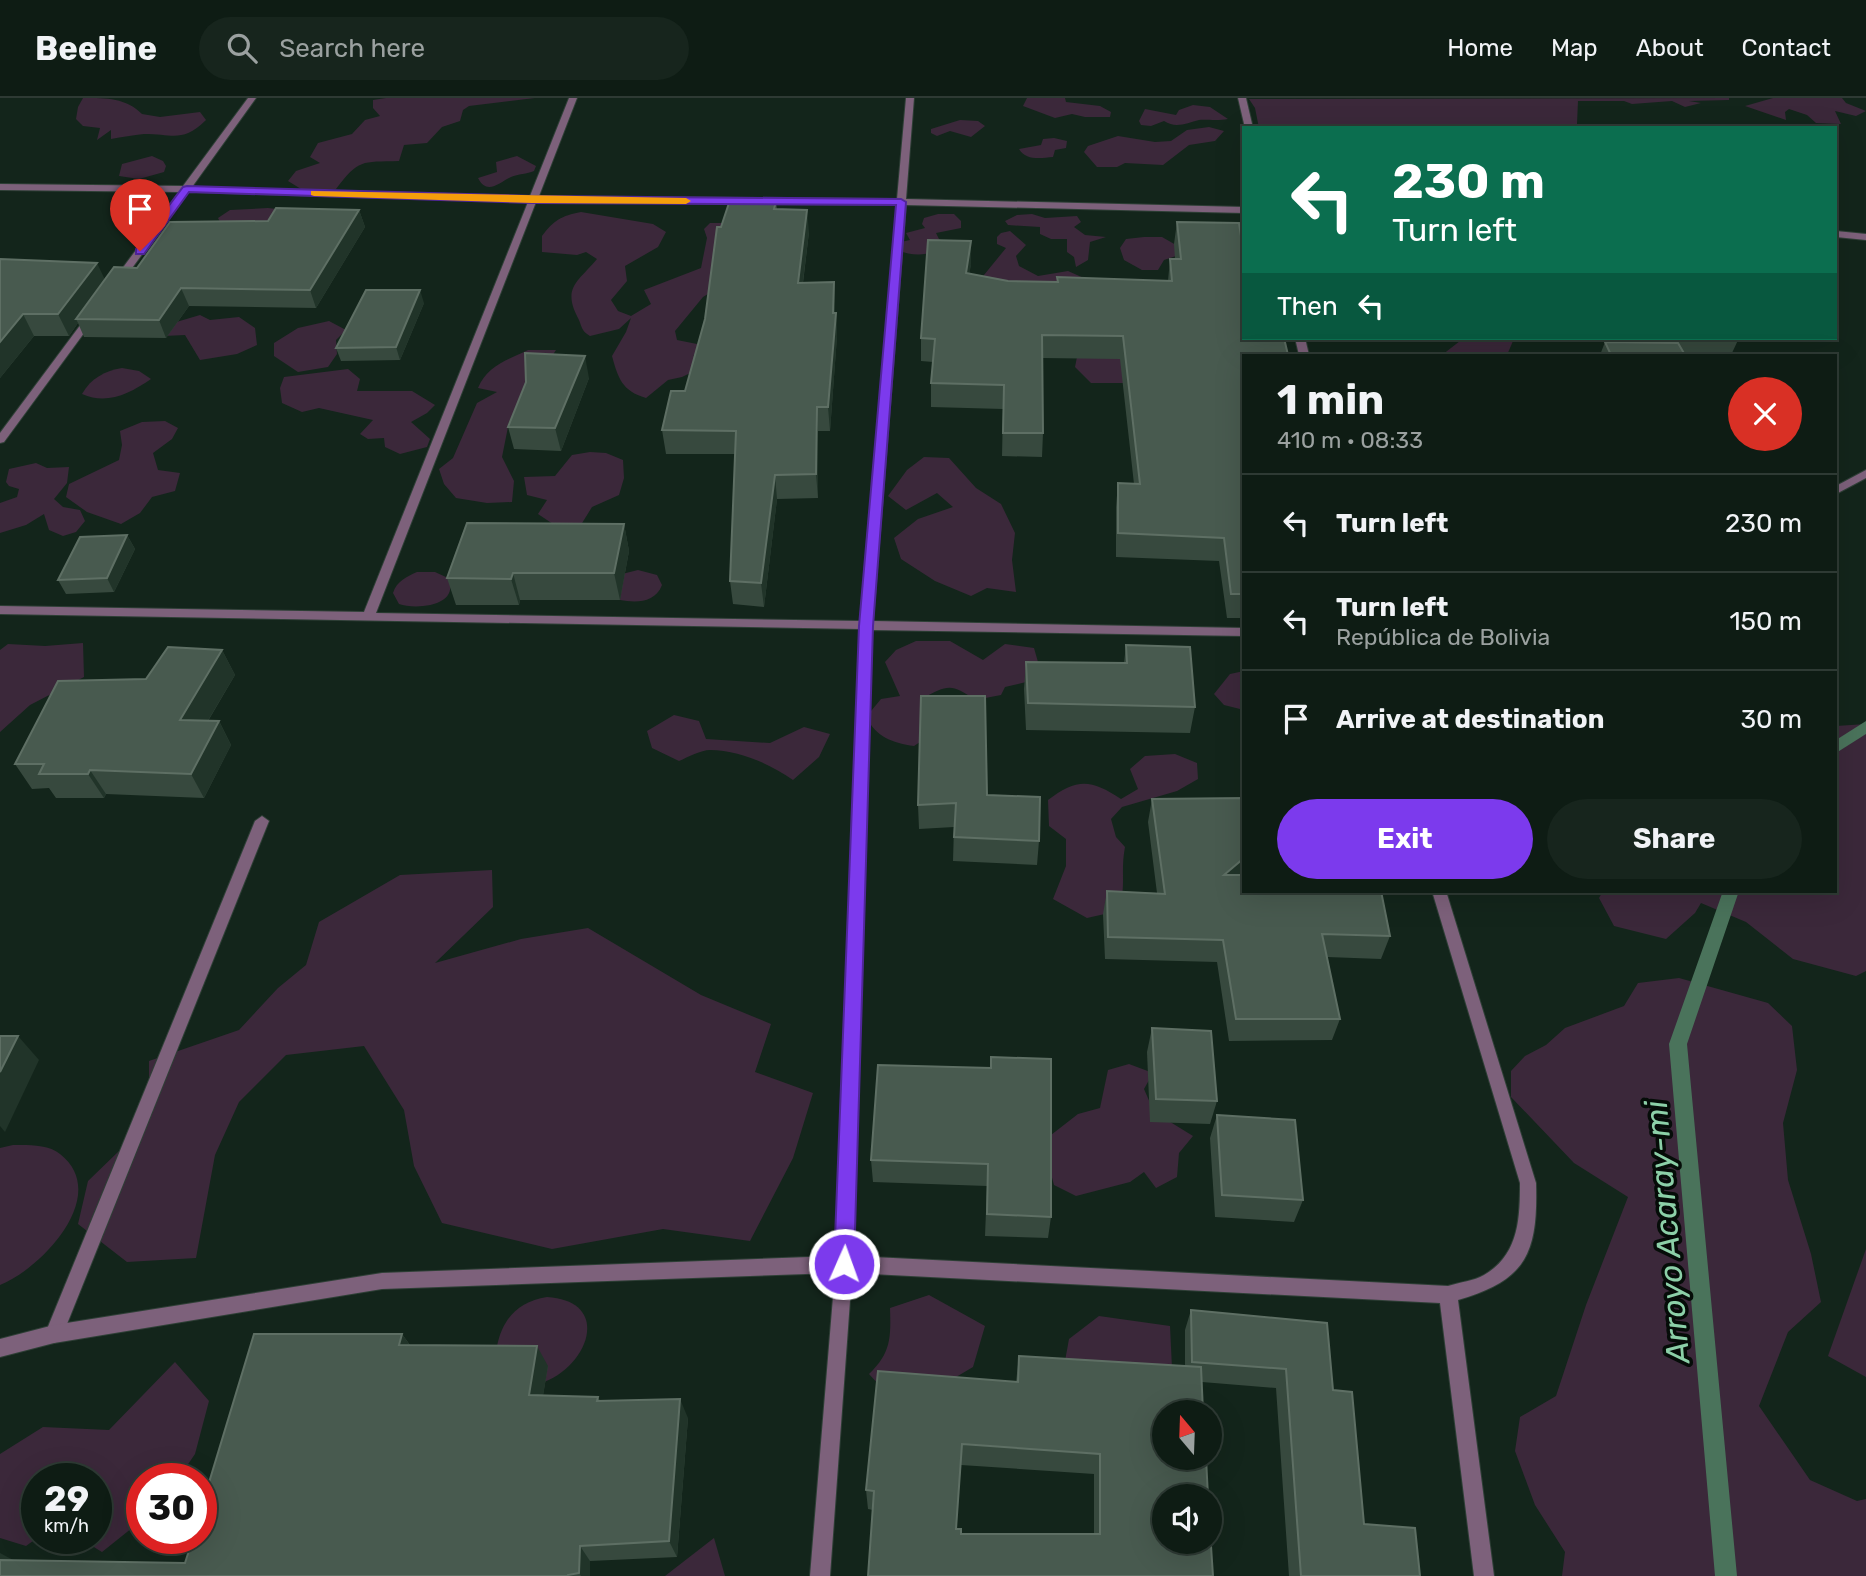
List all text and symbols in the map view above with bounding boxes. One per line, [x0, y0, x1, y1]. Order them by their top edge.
search box [199, 17, 689, 80]
text: Beeline [35, 29, 157, 68]
icon: search [223, 29, 261, 67]
text: Search here [279, 33, 425, 64]
text: Home [1447, 34, 1513, 62]
text: Map [1551, 34, 1598, 62]
text: About [1636, 34, 1704, 62]
text: Contact [1742, 34, 1831, 62]
text: 230 m [1392, 152, 1545, 210]
icon: left [1277, 154, 1368, 245]
pin [110, 179, 170, 251]
icon: arrive [121, 190, 159, 228]
text: Turn left [1392, 211, 1517, 249]
icon: left [1352, 287, 1390, 325]
text: Then [1277, 291, 1338, 322]
text: 1 min [1277, 375, 1384, 425]
button: close [1728, 377, 1802, 451]
text: 410 m · 08:33 [1277, 426, 1423, 454]
icon: left [1277, 504, 1315, 542]
text: Turn left [1336, 508, 1448, 539]
text: 230 m [1725, 508, 1802, 539]
text: Turn left [1336, 592, 1448, 623]
icon: left [1277, 602, 1315, 640]
text: 150 m [1729, 606, 1802, 637]
text: República de Bolivia [1336, 623, 1550, 651]
icon: arrive [1277, 700, 1315, 738]
text: Arrive at destination [1336, 704, 1604, 735]
text: 30 m [1740, 704, 1802, 735]
button: Exit [1277, 799, 1533, 879]
button: Share [1547, 799, 1802, 879]
water label: Arroyo Acaray-mi [1636, 1098, 1698, 1367]
position arrow [807, 1227, 881, 1301]
north arrow [1152, 1400, 1222, 1470]
map controls [1152, 1400, 1222, 1554]
speed limit sign: 30 [126, 1463, 217, 1554]
text: 29 [44, 1478, 89, 1520]
button: sound [1152, 1484, 1222, 1554]
text: km/h [44, 1515, 89, 1537]

